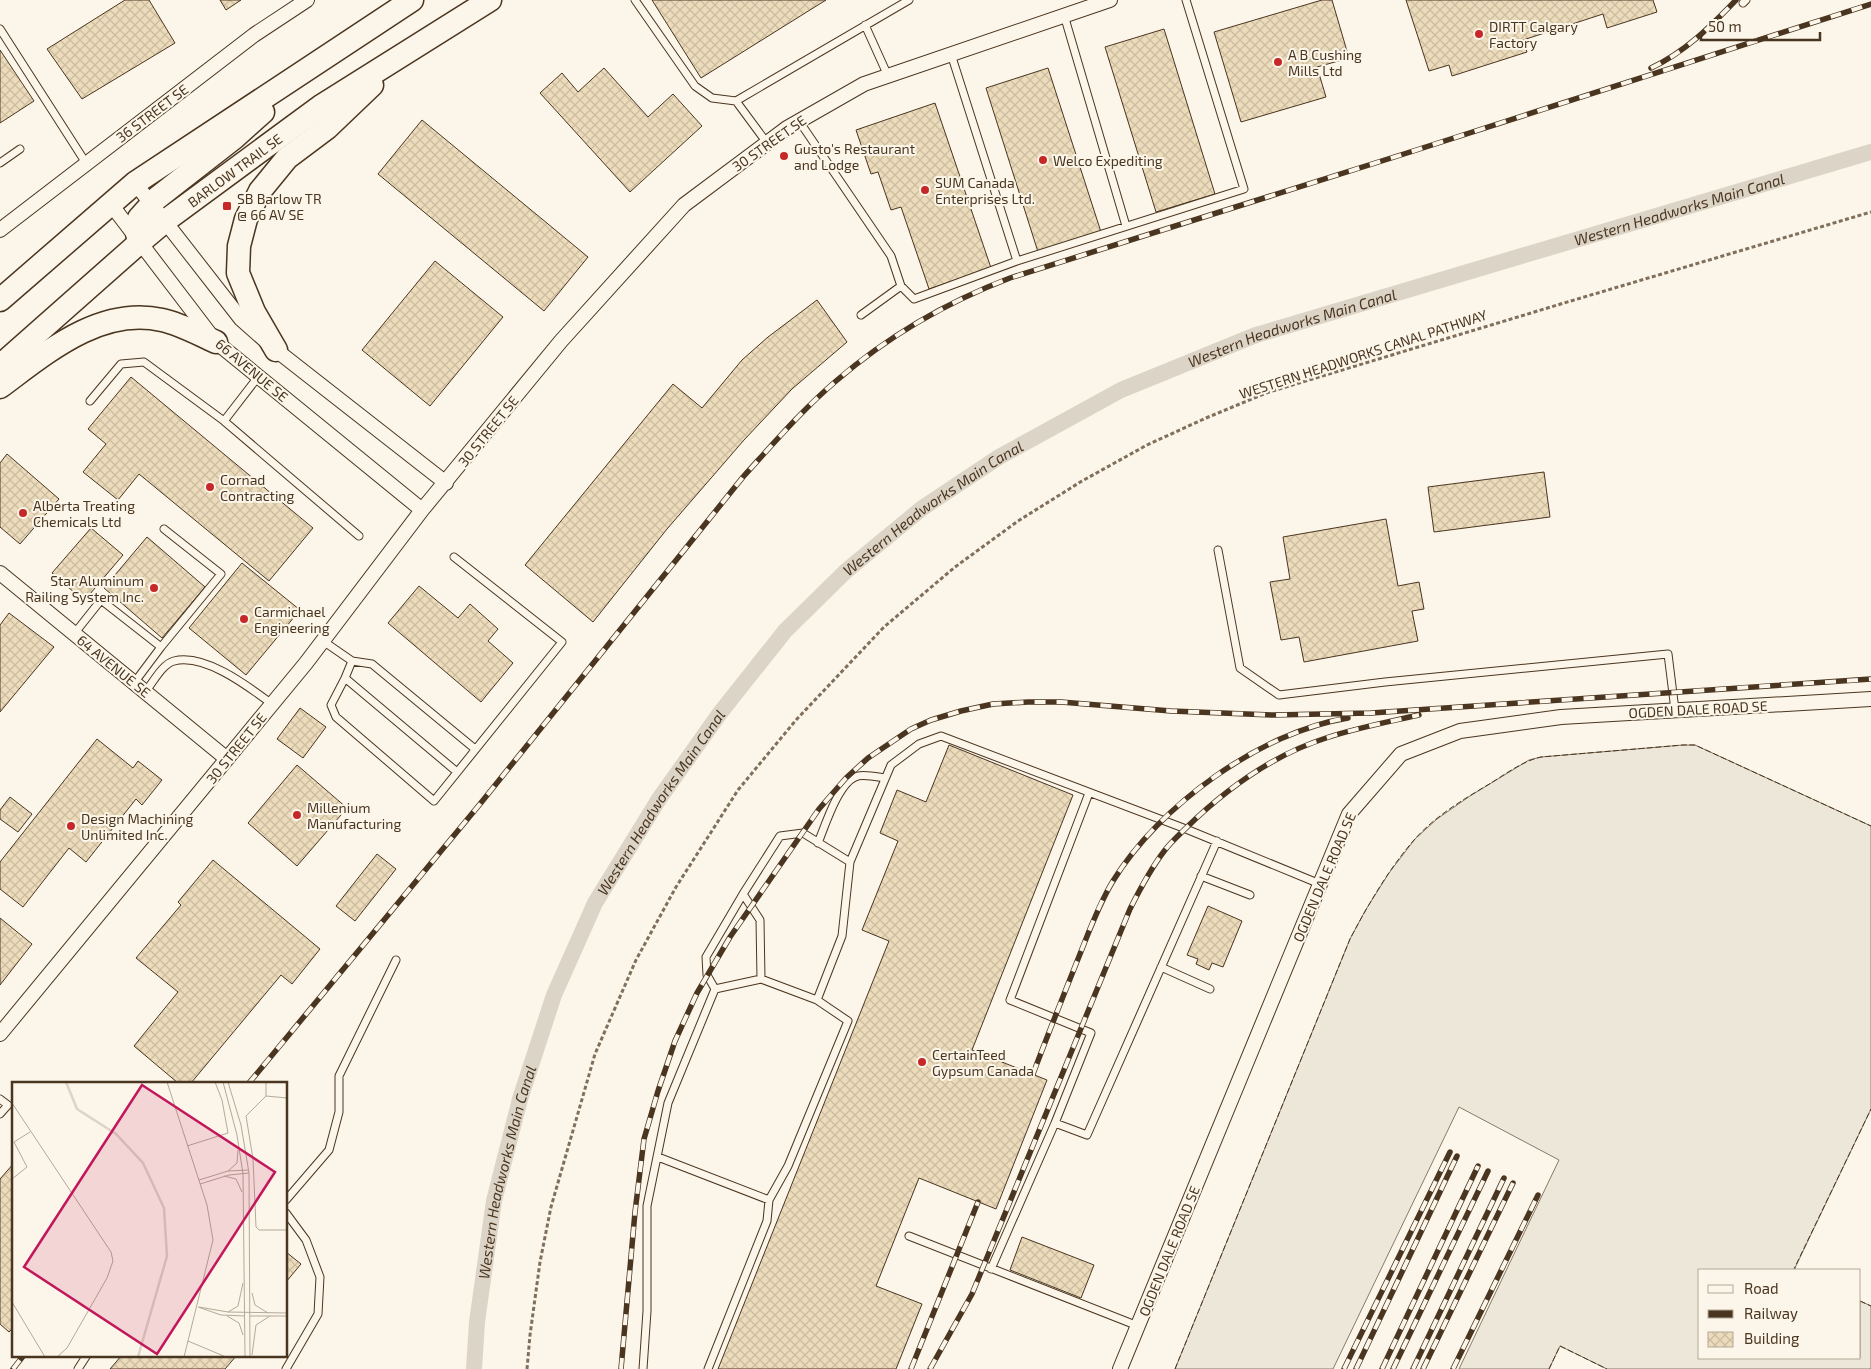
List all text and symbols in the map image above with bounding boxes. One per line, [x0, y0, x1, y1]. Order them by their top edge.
scale bar [1701, 10, 1820, 42]
text: 50 m [1708, 17, 1742, 35]
place label: DIRTT Calgary Factory [1489, 18, 1578, 51]
marker: DIRTT Calgary Factory [1473, 28, 1485, 40]
place label: A B Cushing Mills Ltd [1288, 46, 1362, 79]
marker: A B Cushing Mills Ltd [1272, 56, 1284, 68]
street label: 36 STREET SE [113, 80, 192, 146]
street label: 30 STREET SE [729, 111, 809, 175]
street label: BARLOW TRAIL SE [184, 129, 285, 210]
place label: Gusto's Restaurant and Lodge [794, 140, 915, 173]
marker: Gusto's Restaurant and Lodge [778, 150, 790, 162]
place label: Welco Expediting [1053, 152, 1163, 169]
marker: Welco Expediting [1037, 154, 1049, 166]
water label: Western Headworks Main Canal [1572, 169, 1787, 249]
place label: SUM Canada Enterprises Ltd. [935, 174, 1035, 207]
marker: SUM Canada Enterprises Ltd. [919, 184, 931, 196]
place label: SB Barlow TR @ 66 AV SE [237, 190, 322, 223]
marker: SB Barlow TR @ 66 AV SE [221, 200, 233, 212]
water label: Western Headworks Main Canal [1185, 285, 1398, 371]
street label: WESTERN HEADWORKS CANAL PATHWAY [1237, 306, 1489, 402]
street label: 66 AVENUE SE [212, 335, 292, 405]
street label: 30 STREET SE [454, 392, 522, 470]
water label: Western Headworks Main Canal [839, 437, 1026, 579]
place label: Cornad Contracting [220, 471, 294, 504]
marker: Cornad Contracting [204, 481, 216, 493]
place label: Alberta Treating Chemicals Ltd [33, 497, 135, 530]
marker: Alberta Treating Chemicals Ltd [17, 507, 29, 519]
place label: Star Aluminum Railing System Inc. [25, 572, 144, 605]
marker: Star Aluminum Railing System Inc. [148, 582, 160, 594]
place label: Carmichael Engineering [254, 603, 330, 636]
marker: Carmichael Engineering [238, 613, 250, 625]
street label: 64 AVENUE SE [74, 631, 154, 701]
street label: OGDEN DALE ROAD SE [1628, 697, 1768, 721]
water label: Western Headworks Main Canal [593, 706, 729, 898]
street label: 30 STREET SE [202, 709, 270, 787]
place label: Millenium Manufacturing [307, 799, 401, 832]
marker: Millenium Manufacturing [291, 809, 303, 821]
street label: OGDEN DALE ROAD SE [1289, 809, 1359, 944]
place label: Design Machining Unlimited Inc. [81, 810, 194, 843]
marker: Design Machining Unlimited Inc. [65, 820, 77, 832]
place label: CertainTeed Gypsum Canada [932, 1046, 1034, 1079]
marker: CertainTeed Gypsum Canada [916, 1056, 928, 1068]
water label: Western Headworks Main Canal [474, 1063, 539, 1280]
inset map [12, 1082, 288, 1356]
street label: OGDEN DALE ROAD SE [1135, 1183, 1203, 1319]
legend [1698, 1269, 1861, 1359]
text: Road [1744, 1279, 1779, 1297]
text: Railway [1744, 1304, 1798, 1322]
text: Building [1744, 1329, 1800, 1347]

